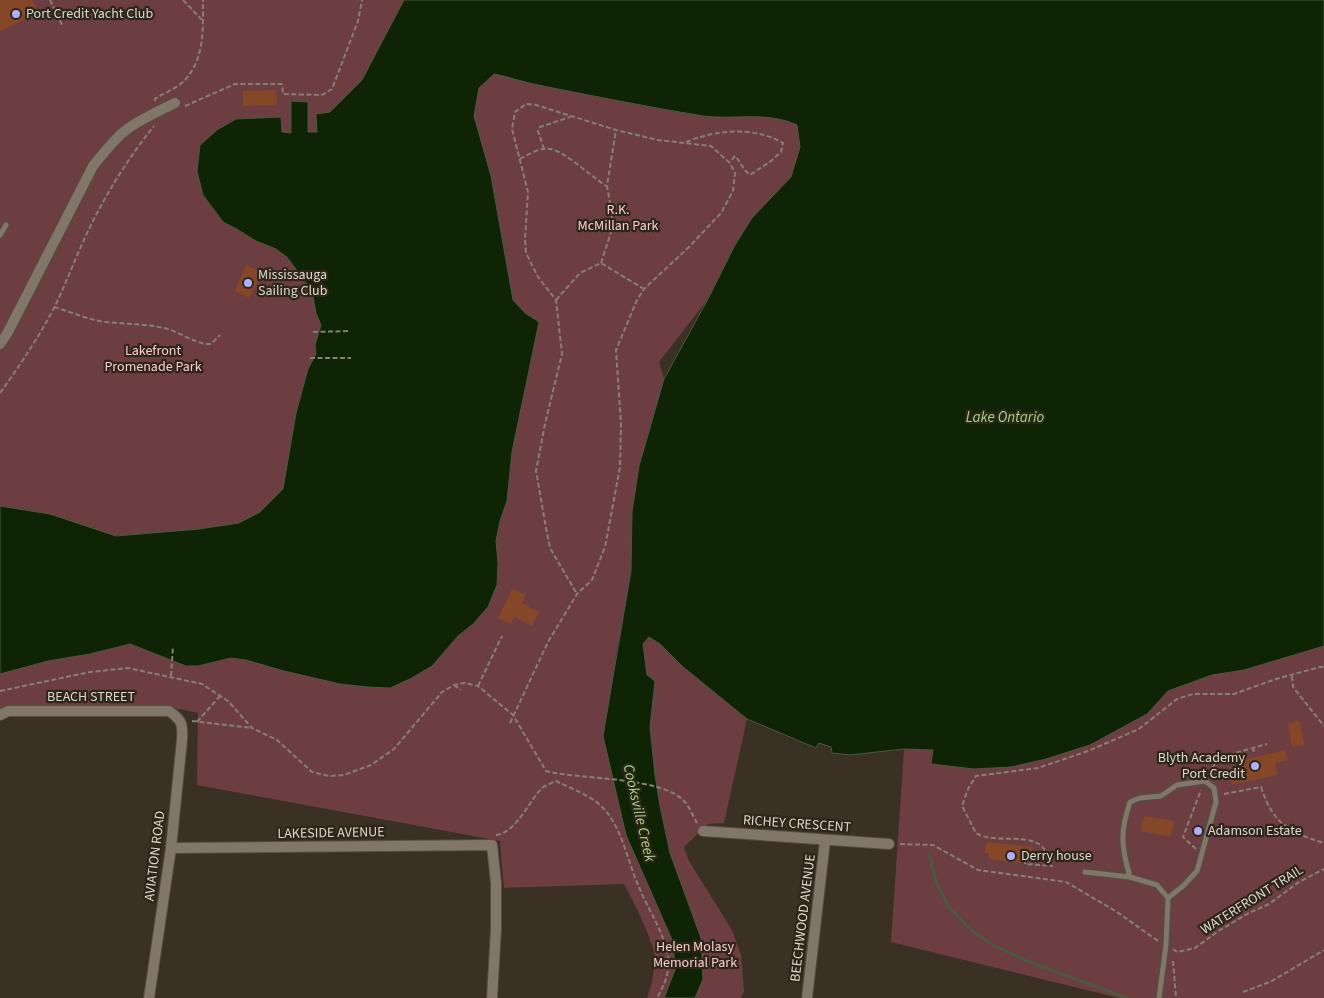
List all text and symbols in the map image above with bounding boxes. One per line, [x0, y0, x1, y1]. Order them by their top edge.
place label: Port Credit Yacht Club [26, 4, 153, 24]
marker: Port Credit Yacht Club [10, 8, 22, 20]
park label: R.K. McMillan Park [577, 200, 659, 236]
place label: Mississauga Sailing Club [258, 265, 328, 301]
marker: Mississauga Sailing Club [242, 277, 254, 289]
park label: Lakefront Promenade Park [104, 341, 202, 377]
water label: Lake Ontario [966, 407, 1044, 428]
street label: BEACH STREET [47, 687, 135, 707]
place label: Blyth Academy Port Credit [1158, 748, 1245, 784]
marker: Blyth Academy Port Credit [1249, 760, 1261, 772]
water label: Cooksville Creek [618, 762, 661, 865]
street label: AVIATION ROAD [140, 810, 170, 902]
street label: RICHEY CRESCENT [742, 810, 852, 838]
place label: Adamson Estate [1208, 821, 1302, 841]
street label: LAKESIDE AVENUE [277, 822, 385, 844]
marker: Adamson Estate [1192, 825, 1204, 837]
place label: Derry house [1021, 846, 1092, 866]
marker: Derry house [1005, 850, 1017, 862]
street label: BEECHWOOD AVENUE [785, 853, 821, 983]
street label: WATERFRONT TRAIL [1197, 860, 1307, 940]
park label: Helen Molasy Memorial Park [653, 937, 737, 973]

